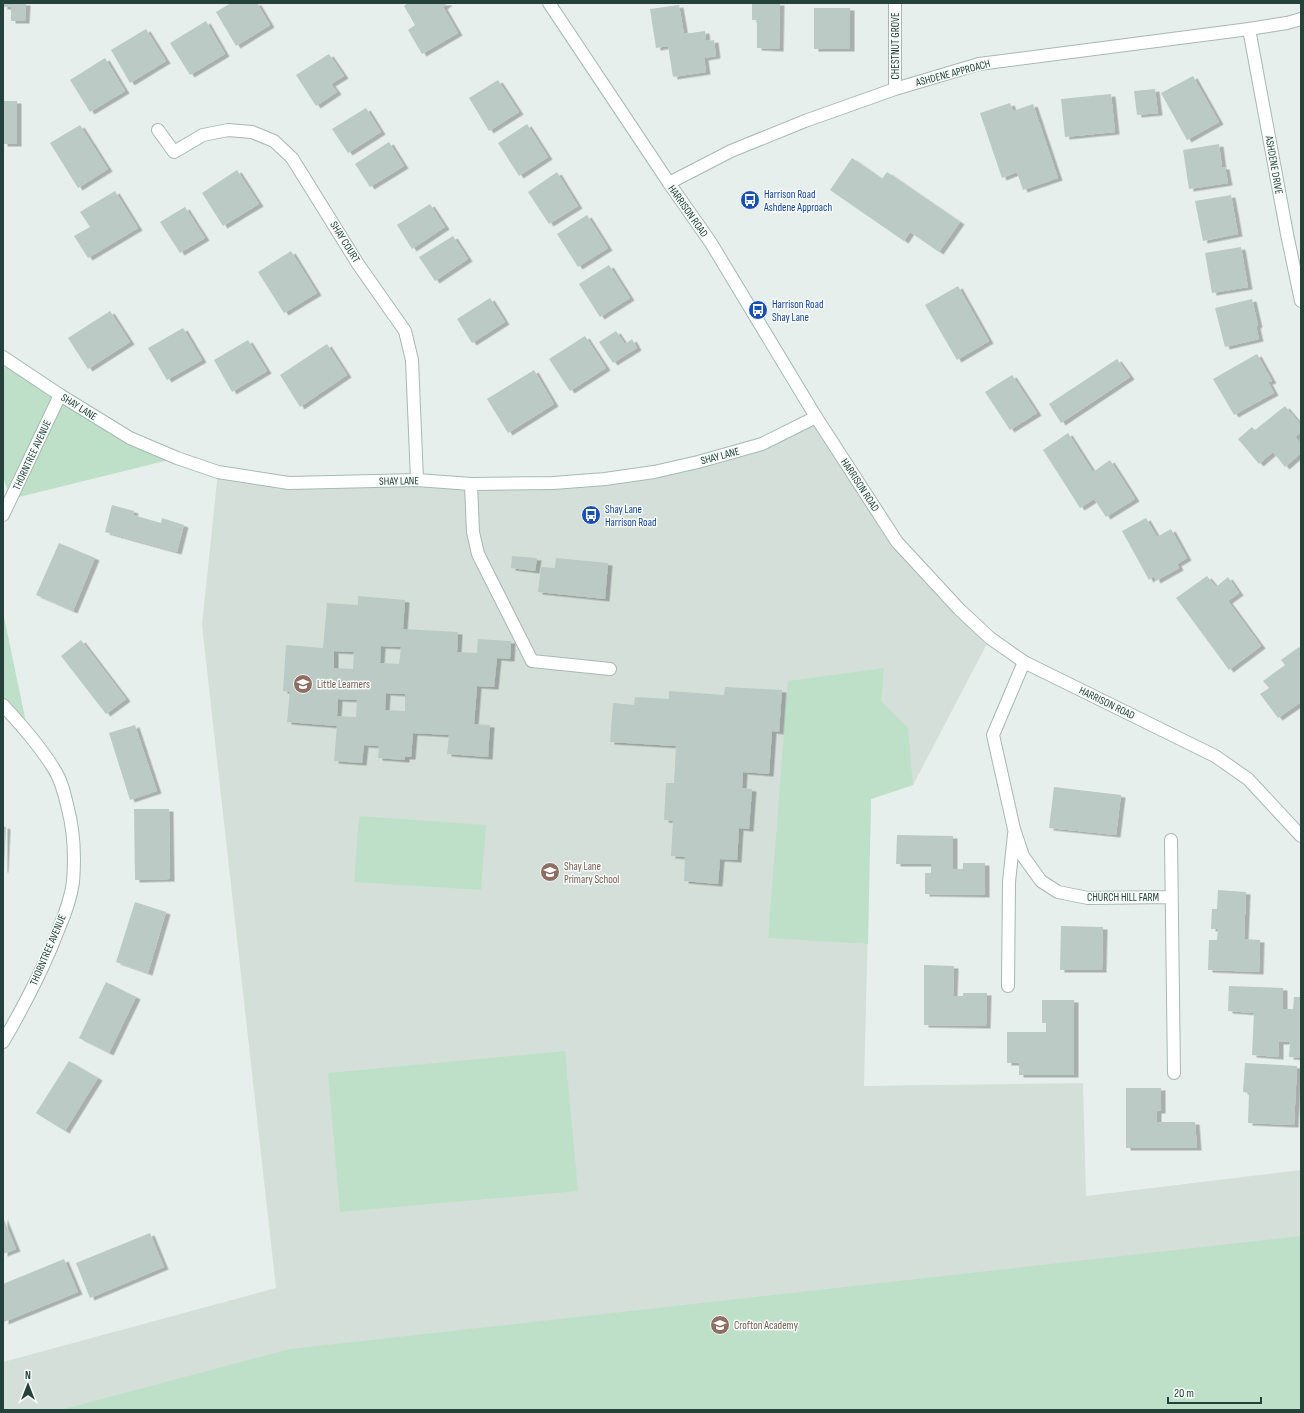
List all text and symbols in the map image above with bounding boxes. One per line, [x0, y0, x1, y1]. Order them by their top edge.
street label: CHESTNUT GROVE [889, 12, 902, 80]
street label: ASHDENE APPROACH [913, 57, 992, 89]
street label: ASHDENE DRIVE [1262, 134, 1286, 195]
street label: HARRISON ROAD [665, 182, 711, 240]
place label: Harrison Road Ashdene Approach [763, 188, 832, 214]
bus stop icon: Harrison Road Ashdene Approach [739, 189, 761, 211]
street label: SHAY COURT [327, 219, 363, 266]
place label: Harrison Road Shay Lane [772, 298, 824, 324]
bus stop icon: Harrison Road Shay Lane [747, 299, 769, 321]
street label: SHAY LANE [59, 391, 99, 423]
street label: THORNTREE AVENUE [10, 418, 54, 492]
street label: SHAY LANE [699, 445, 741, 467]
street label: HARRISON ROAD [838, 456, 882, 514]
street label: SHAY LANE [379, 474, 419, 488]
place label: Shay Lane Harrison Road [605, 503, 657, 529]
bus stop icon: Shay Lane Harrison Road [580, 504, 602, 526]
school or university icon: Little Learners [292, 673, 314, 695]
place label: Little Learners [317, 678, 370, 691]
street label: HARRISON ROAD [1077, 684, 1137, 722]
place label: Shay Lane Primary School [564, 860, 619, 886]
school or university icon: Shay Lane Primary School [539, 861, 561, 883]
street label: CHURCH HILL FARM [1087, 891, 1159, 904]
street label: THORNTREE AVENUE [27, 912, 69, 988]
school or university icon: Crofton Academy [709, 1314, 731, 1336]
place label: Crofton Academy [734, 1319, 799, 1332]
north arrow [8, 1365, 48, 1405]
text: N [25, 1369, 31, 1382]
scale bar [1168, 1379, 1261, 1405]
text: 20 m [1174, 1386, 1194, 1401]

